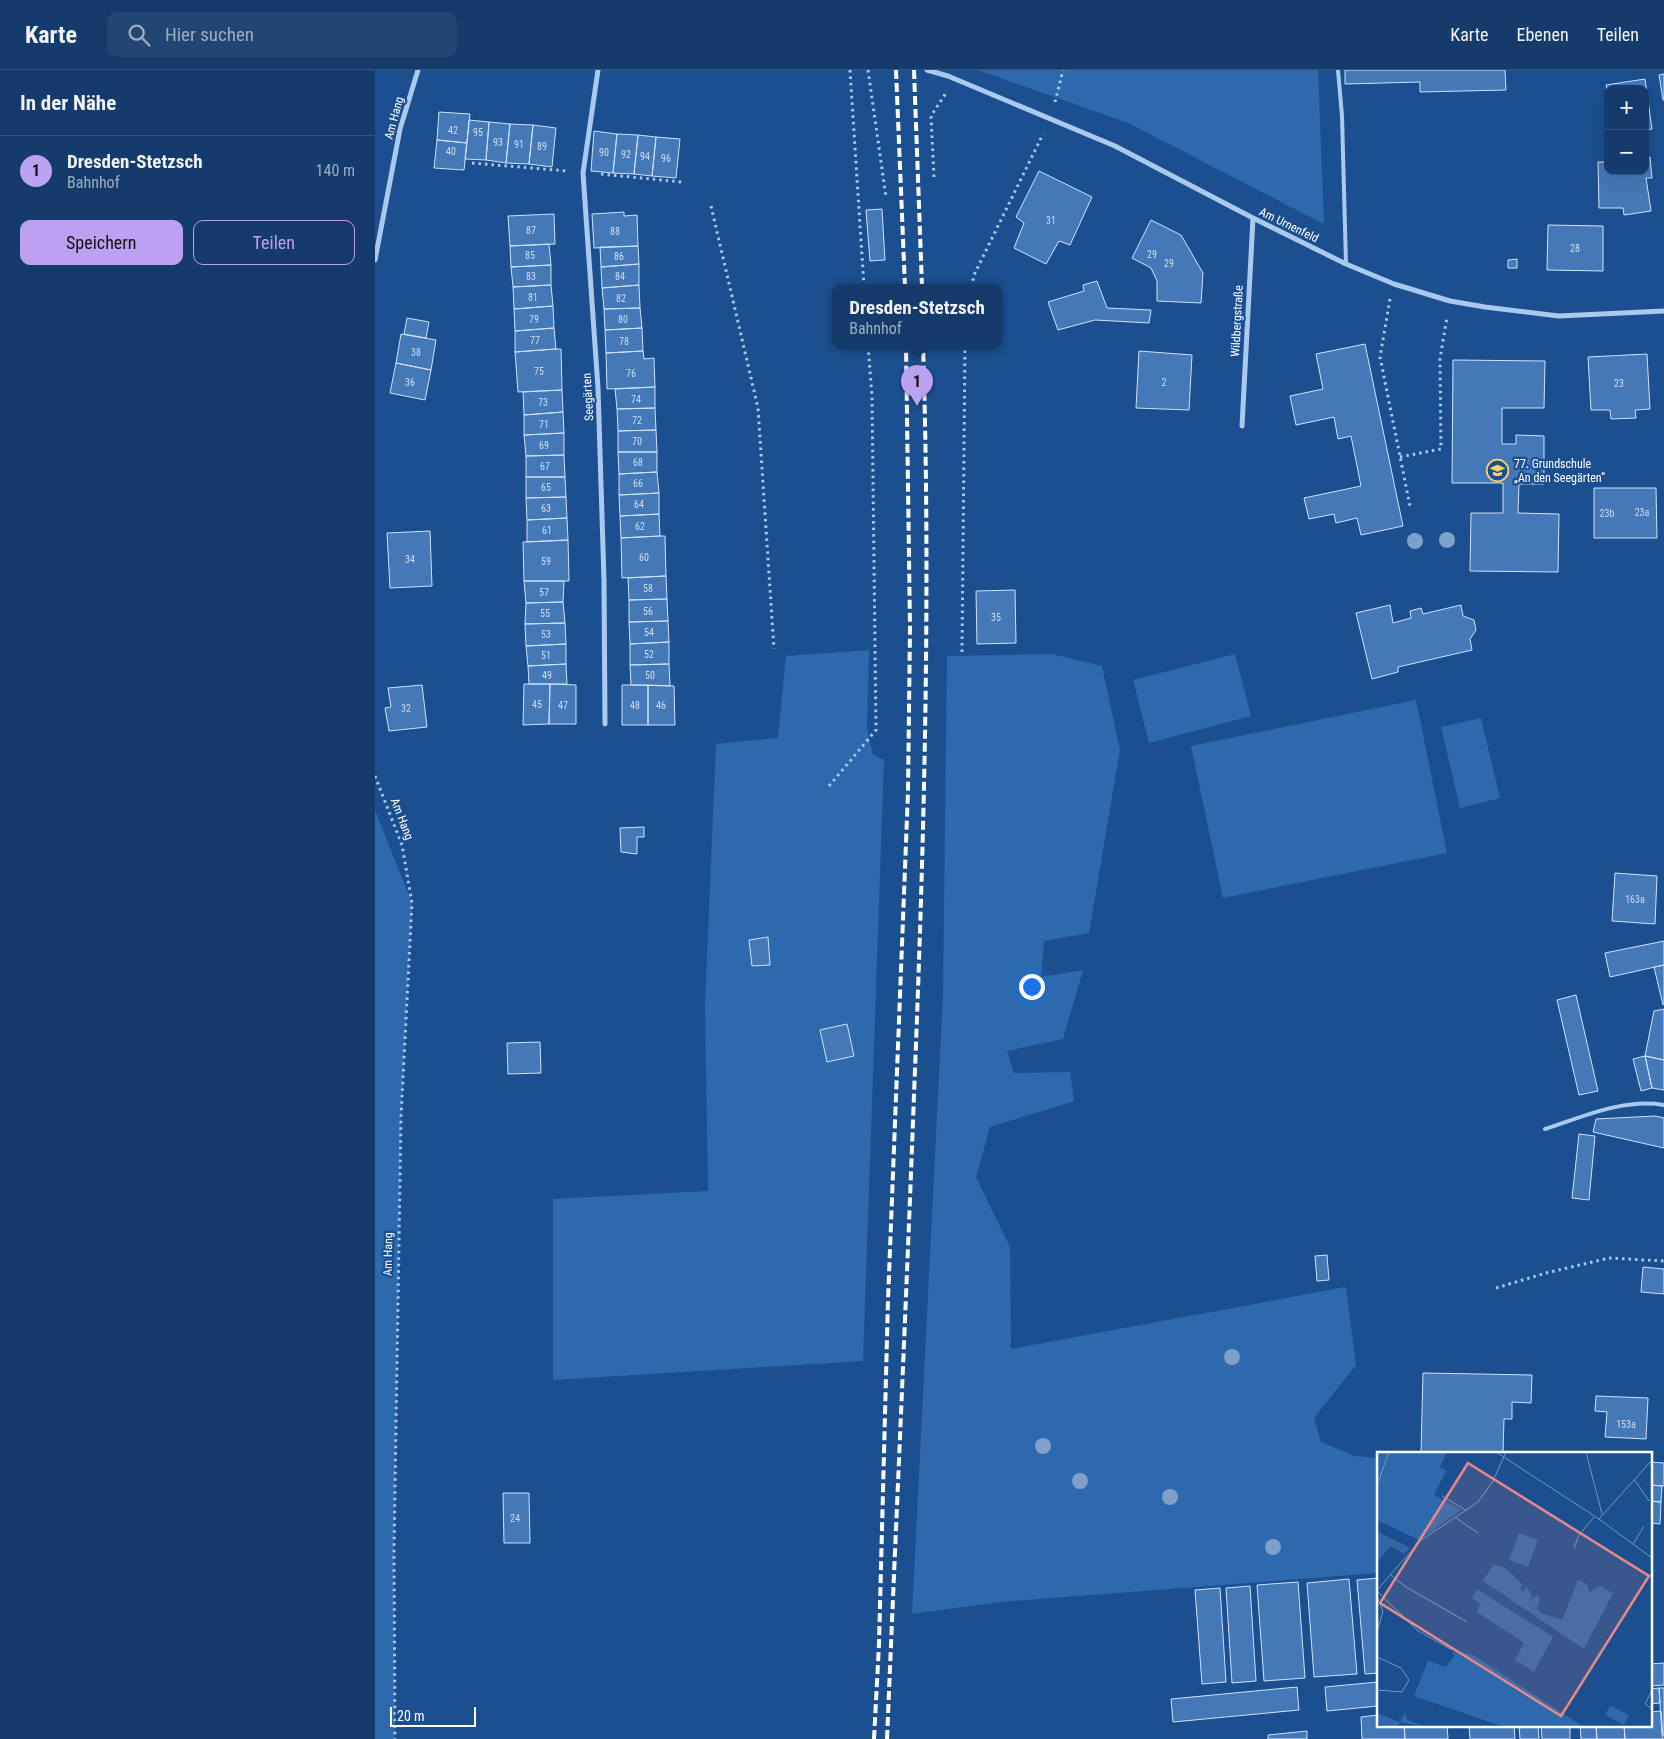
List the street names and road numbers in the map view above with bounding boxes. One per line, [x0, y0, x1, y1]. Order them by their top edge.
street label: Am Hang [382, 95, 406, 141]
street label: Am Urnenfeld [1257, 205, 1321, 245]
street label: Wildbergstraße [1228, 284, 1246, 357]
street label: Seegärten [580, 372, 596, 421]
street label: Am Hang [388, 796, 416, 842]
street label: Am Hang [381, 1232, 395, 1276]

